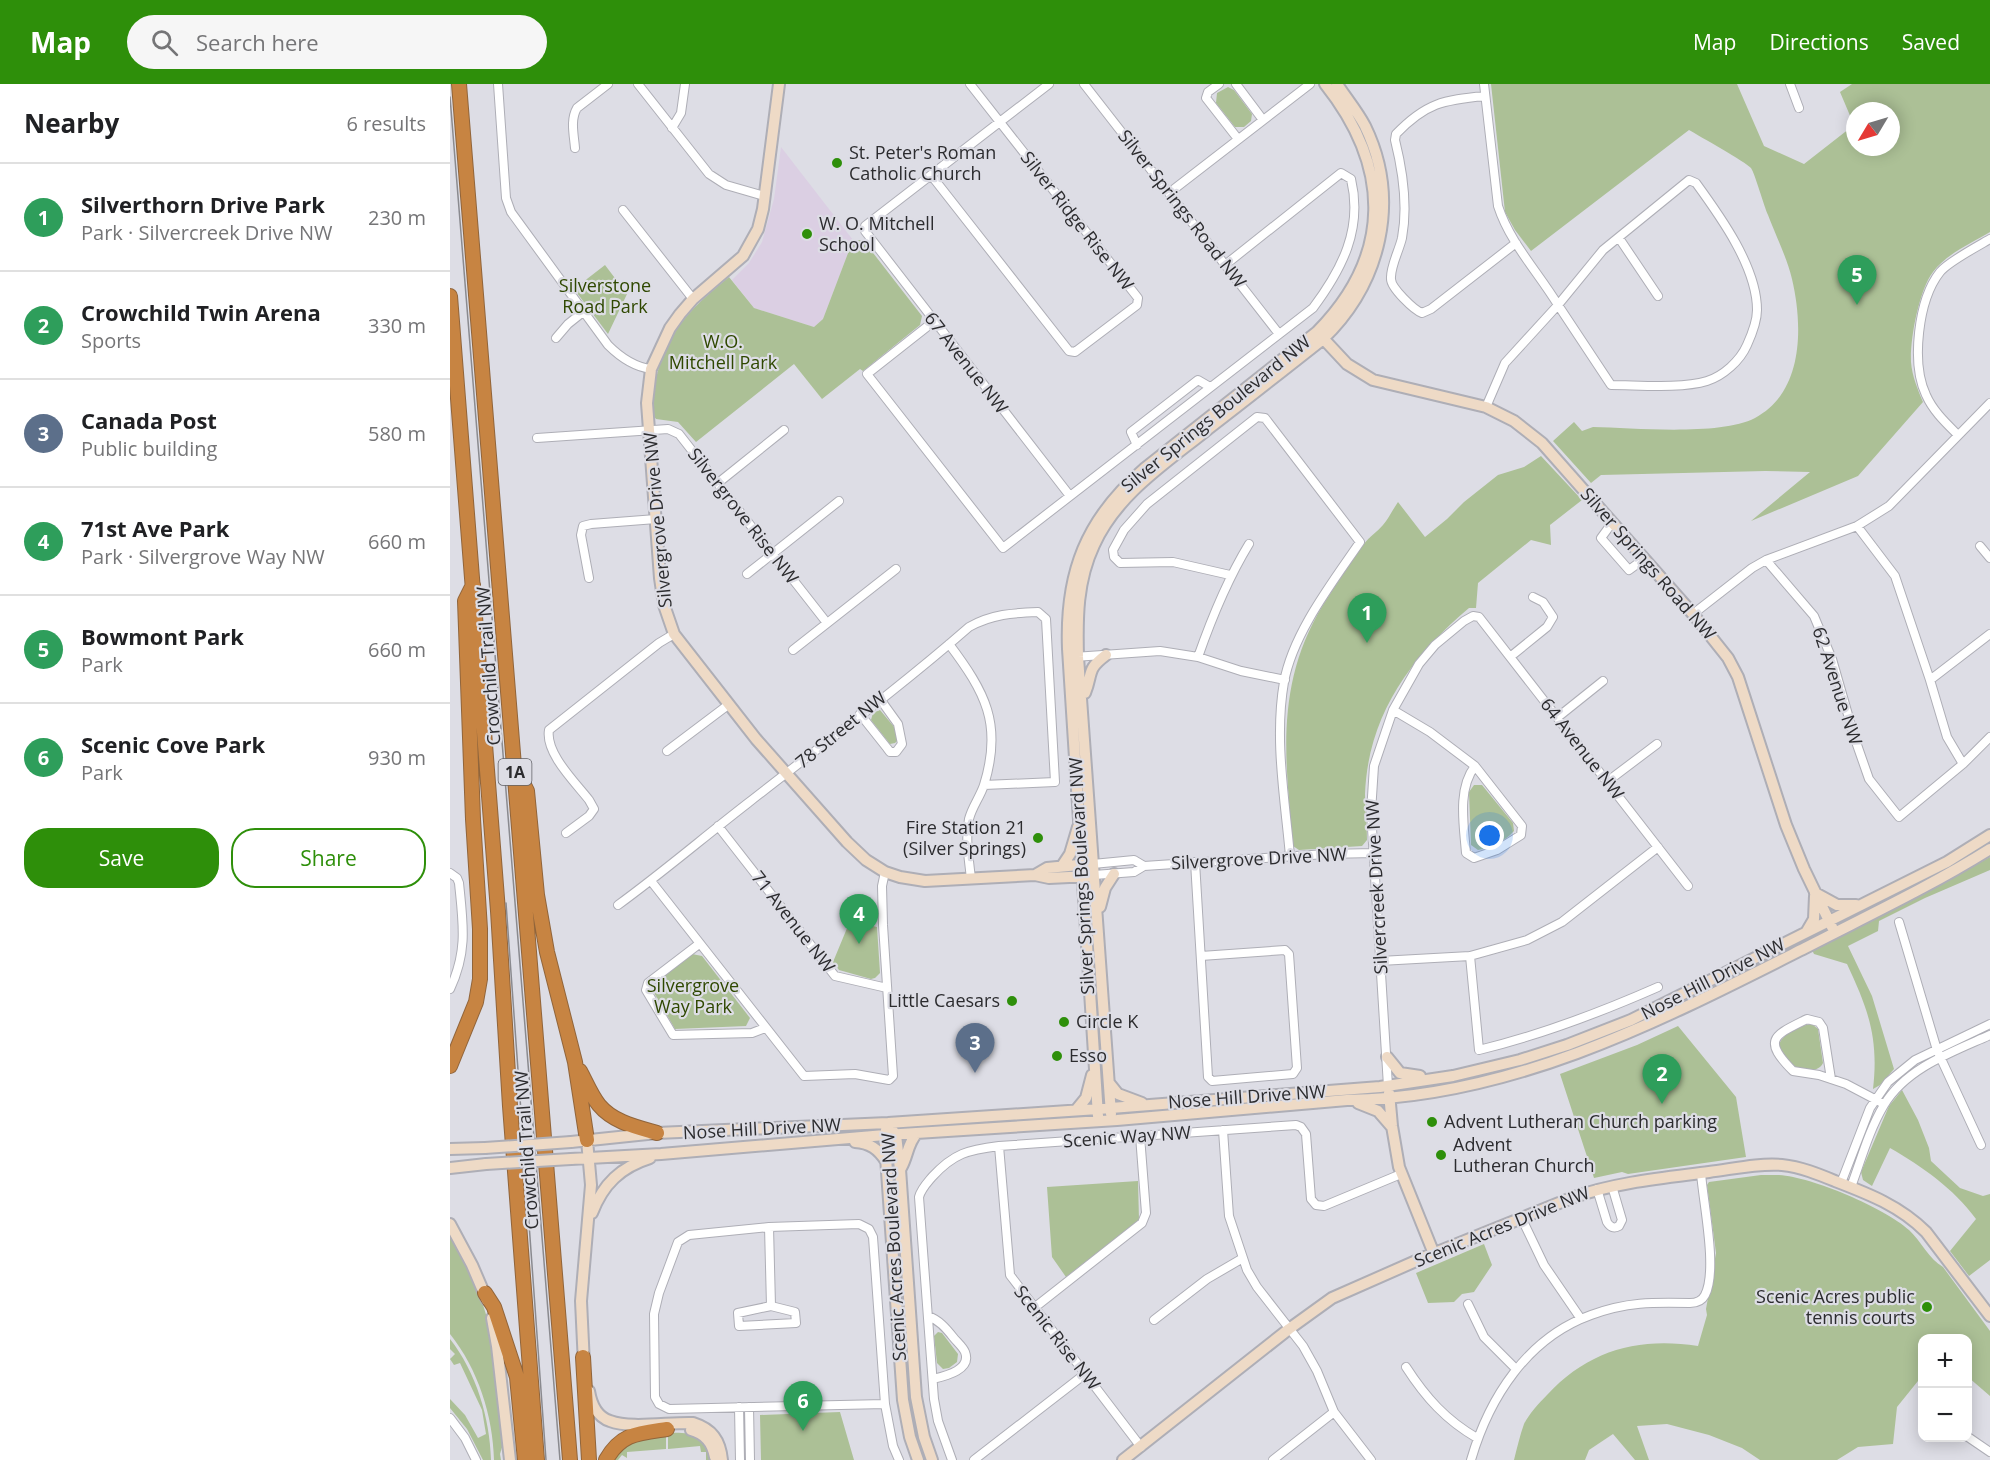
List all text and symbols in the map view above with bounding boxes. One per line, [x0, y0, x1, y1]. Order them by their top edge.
search box [127, 15, 547, 69]
text: Map [30, 23, 91, 61]
icon: search [148, 26, 181, 59]
text: Search here [196, 27, 319, 57]
text: Map [1693, 28, 1736, 56]
text: Directions [1769, 28, 1869, 56]
text: Saved [1902, 28, 1960, 56]
north arrow [1846, 102, 1900, 156]
text: Nearby [24, 105, 119, 141]
text: 6 results [346, 110, 426, 137]
street label: Silver Springs Road NW [1113, 124, 1252, 293]
place label: St. Peter's Roman Catholic Church [849, 140, 996, 185]
street label: Silver Ridge Rise NW [1016, 146, 1140, 295]
marker: St. Peter's Roman Catholic Church [830, 156, 844, 170]
text: Silverthorn Drive Park [81, 189, 325, 219]
text: 1 [38, 204, 49, 231]
text: 230 m [368, 204, 426, 231]
place label: W. O. Mitchell School [819, 211, 934, 256]
text: Park · Silvercreek Drive NW [81, 219, 333, 246]
marker: W. O. Mitchell School [800, 227, 814, 241]
pin: 5 [1838, 256, 1876, 305]
park label: Silverstone Road Park [559, 273, 651, 318]
text: Crowchild Twin Arena [81, 297, 321, 327]
street label: 67 Avenue NW [920, 307, 1014, 418]
text: 2 [38, 312, 49, 339]
text: 330 m [368, 312, 426, 339]
text: Sports [81, 327, 141, 354]
park label: W.O. Mitchell Park [669, 329, 778, 374]
street label: Silver Springs Boulevard NW [1116, 329, 1315, 497]
text: Canada Post [81, 405, 217, 435]
text: 3 [38, 420, 49, 447]
text: 580 m [368, 420, 426, 447]
street label: Silvergrove Drive NW [637, 431, 677, 609]
text: Public building [81, 435, 217, 462]
street label: Silvergrove Rise NW [683, 442, 805, 589]
street label: Silver Springs Road NW [1576, 482, 1722, 645]
text: 71st Ave Park [81, 513, 230, 543]
text: 4 [38, 528, 49, 555]
text: 660 m [368, 528, 426, 555]
text: Park · Silvergrove Way NW [81, 543, 325, 570]
street label: Crowchild Trail NW [470, 585, 506, 746]
pin: 1 [1348, 594, 1386, 643]
text: Bowmont Park [81, 621, 244, 651]
street label: 62 Avenue NW [1808, 624, 1868, 748]
text: 5 [38, 636, 49, 663]
text: 660 m [368, 636, 426, 663]
text: Park [81, 651, 123, 678]
street label: 78 Street NW [790, 685, 891, 773]
street label: 64 Avenue NW [1536, 693, 1630, 804]
text: Scenic Cove Park [81, 729, 265, 759]
text: 6 [38, 744, 49, 771]
text: 930 m [368, 744, 426, 771]
street label: Silver Springs Boulevard NW [1063, 757, 1099, 995]
text: Park [81, 759, 123, 786]
road number: 1A [498, 759, 532, 785]
street label: Silvercreek Drive NW [1359, 799, 1393, 975]
place label: Fire Station 21 (Silver Springs) [903, 815, 1026, 860]
your location [1475, 821, 1504, 850]
button: Save [24, 828, 219, 888]
button: Share [231, 828, 426, 888]
marker: Fire Station 21 (Silver Springs) [1031, 831, 1045, 845]
street label: Silvergrove Drive NW [1170, 841, 1348, 875]
street label: 71 Avenue NW [747, 866, 841, 977]
pin: 4 [840, 894, 878, 944]
street label: Nose Hill Drive NW [1637, 931, 1789, 1025]
park label: Silvergrove Way Park [647, 973, 739, 1018]
place label: Little Caesars [888, 988, 1000, 1012]
marker: Little Caesars [1005, 994, 1019, 1008]
place label: Circle K [1076, 1009, 1139, 1033]
marker: Circle K [1057, 1015, 1071, 1029]
pin: 3 [956, 1024, 994, 1073]
place label: Esso [1069, 1043, 1107, 1067]
marker: Esso [1050, 1049, 1064, 1063]
pin: 2 [1642, 1054, 1682, 1104]
street label: Crowchild Trail NW [508, 1069, 544, 1230]
street label: Nose Hill Drive NW [1167, 1078, 1327, 1113]
place label: Advent Lutheran Church parking [1444, 1109, 1717, 1133]
street label: Nose Hill Drive NW [682, 1112, 842, 1144]
marker: Advent Lutheran Church parking [1425, 1115, 1439, 1129]
street label: Scenic Way NW [1062, 1120, 1192, 1152]
street label: Scenic Acres Boulevard NW [875, 1132, 911, 1362]
place label: Advent Lutheran Church [1453, 1132, 1595, 1177]
marker: Advent Lutheran Church [1434, 1148, 1448, 1162]
street label: Scenic Acres Drive NW [1410, 1180, 1593, 1272]
street label: Scenic Rise NW [1009, 1280, 1106, 1395]
place label: Scenic Acres public tennis courts [1756, 1284, 1915, 1329]
marker: Scenic Acres public tennis courts [1920, 1300, 1934, 1314]
map controls [1918, 1334, 1972, 1442]
button: + [1918, 1334, 1972, 1388]
pin: 6 [784, 1382, 822, 1431]
button: − [1918, 1388, 1972, 1442]

